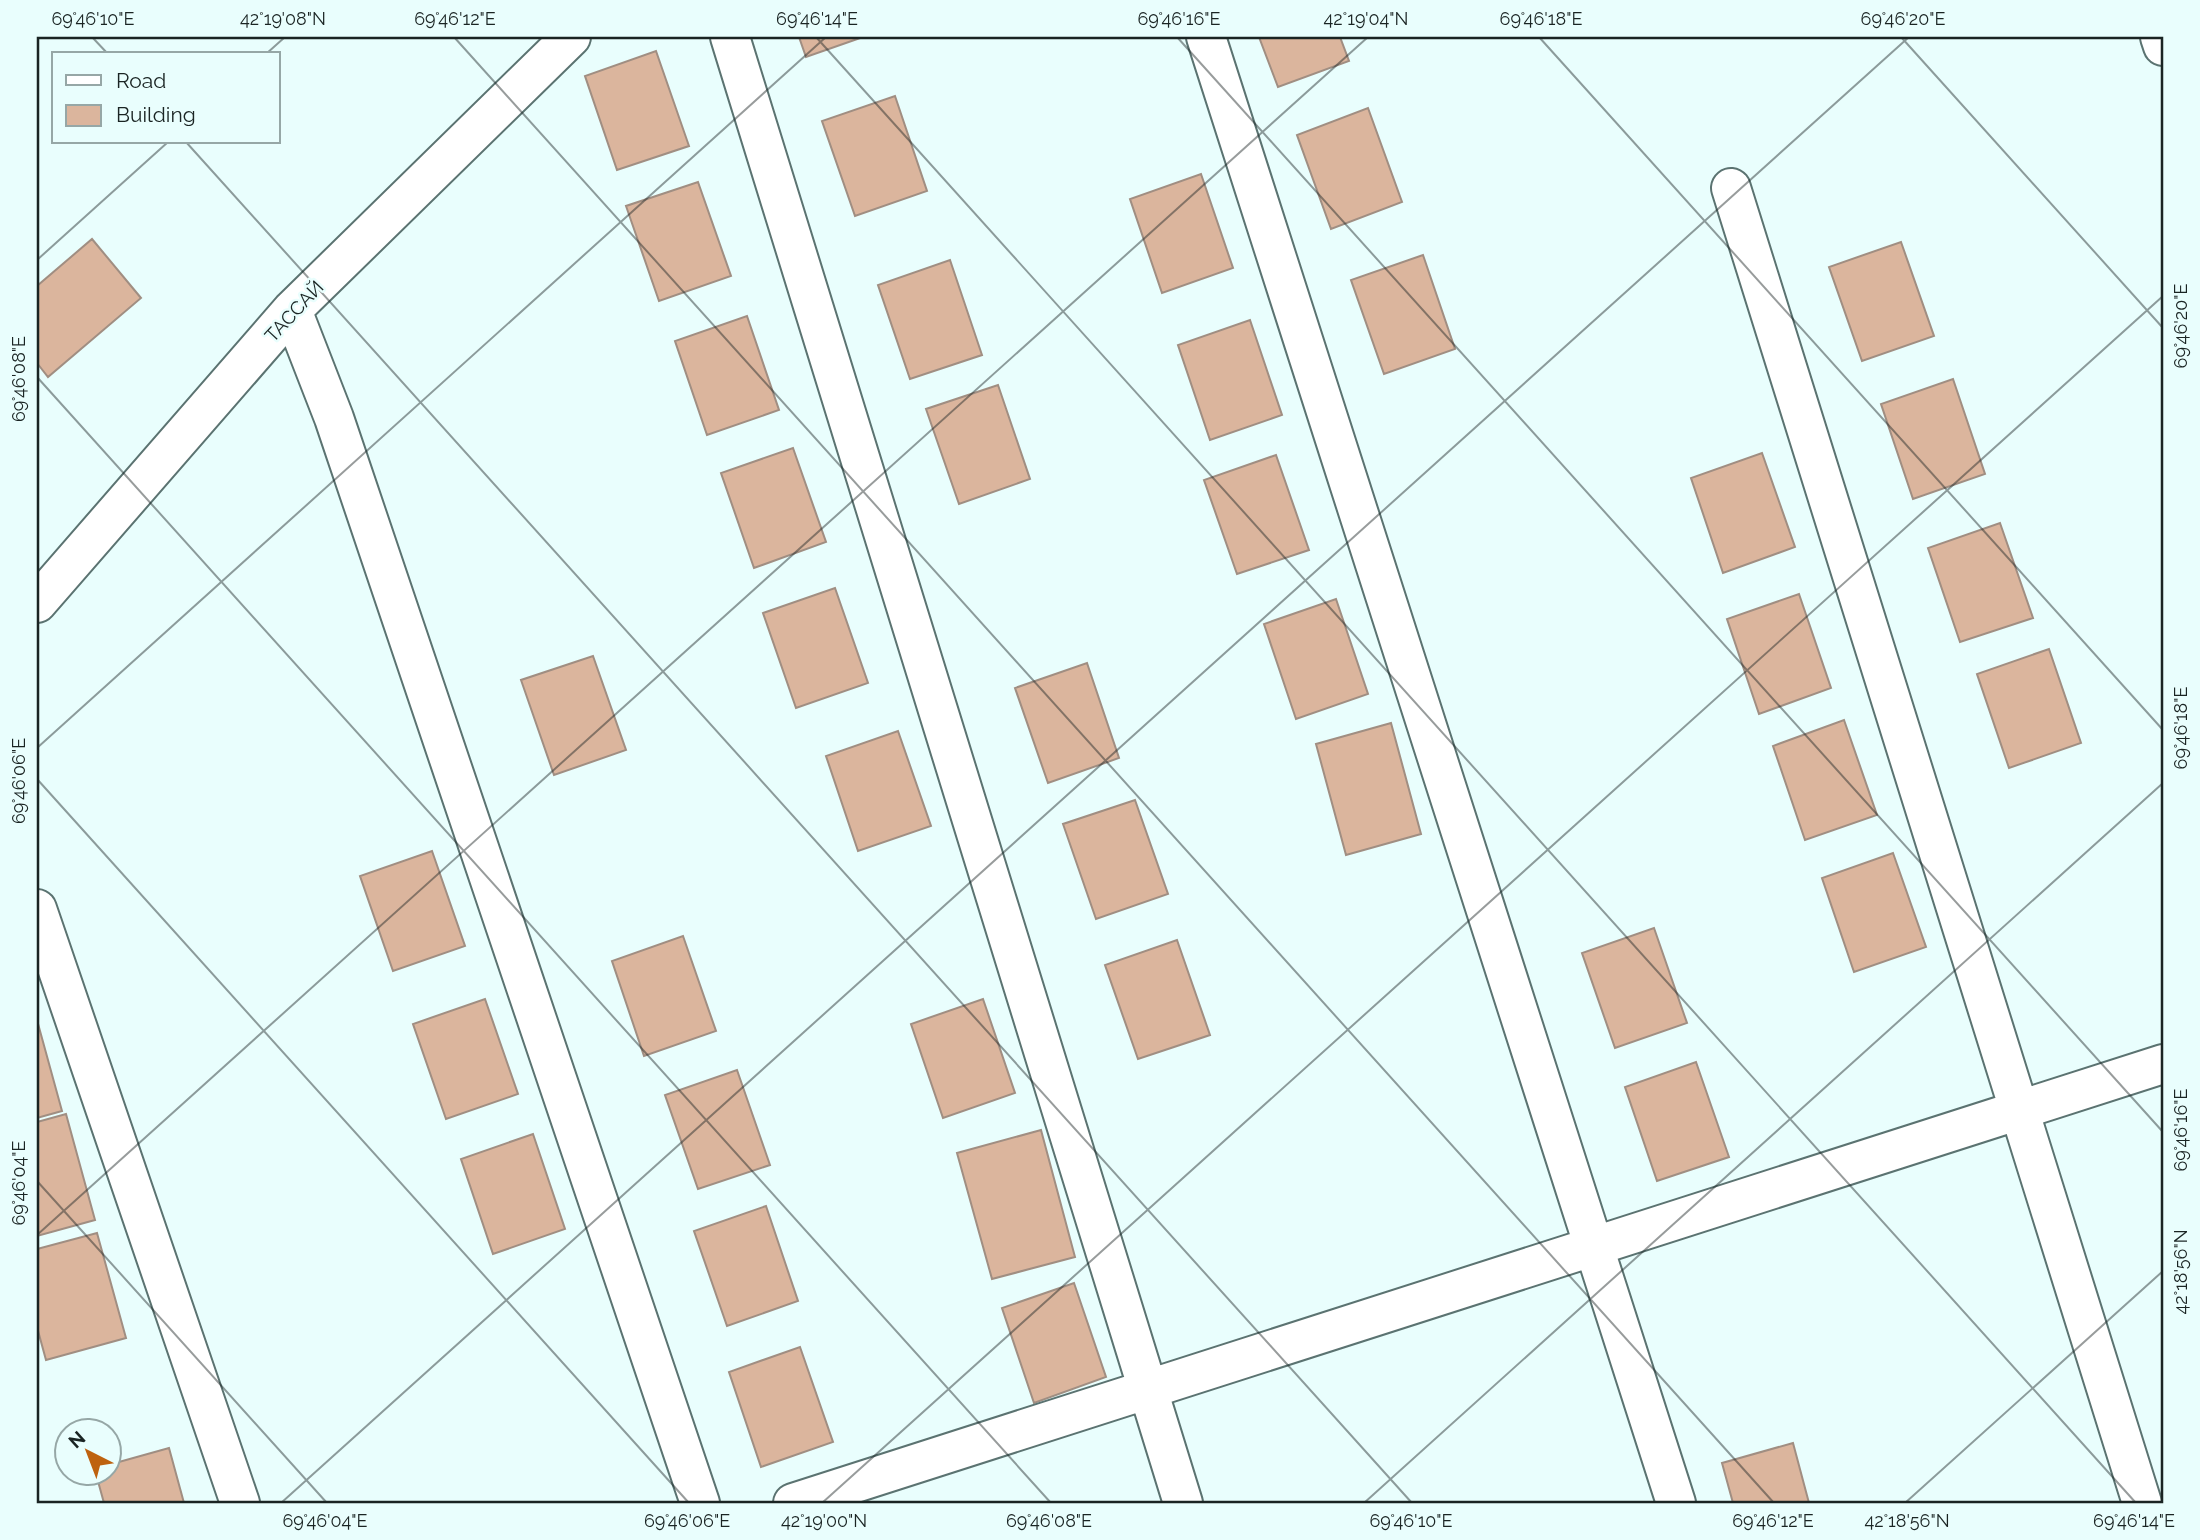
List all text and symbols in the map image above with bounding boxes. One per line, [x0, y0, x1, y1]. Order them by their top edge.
text: 69°46'10"E [51, 8, 135, 29]
text: 42°19'08"N [240, 8, 326, 29]
text: 69°46'12"E [414, 8, 496, 29]
text: 69°46'14"E [776, 8, 858, 29]
text: 69°46'16"E [1138, 8, 1221, 29]
text: 42°19'04"N [1324, 8, 1409, 29]
text: 69°46'18"E [1500, 8, 1582, 29]
text: 69°46'20"E [1861, 8, 1945, 29]
legend [52, 52, 280, 144]
text: Road [116, 68, 166, 93]
text: Building [116, 102, 196, 127]
street label: ТАССАЙ [260, 276, 328, 346]
text: 69°46'20"E [2170, 284, 2191, 368]
text: 69°46'08"E [8, 336, 29, 422]
text: 69°46'18"E [2170, 687, 2191, 769]
text: 69°46'06"E [8, 738, 29, 824]
text: 69°46'16"E [2170, 1088, 2191, 1172]
text: 69°46'04"E [8, 1140, 29, 1226]
text: 42°18'56"N [2170, 1229, 2191, 1315]
north arrow [52, 1418, 122, 1488]
text: N [64, 1426, 89, 1452]
text: 69°46'04"E [282, 1510, 368, 1531]
text: 69°46'06"E [644, 1510, 730, 1531]
text: 42°19'00"N [781, 1510, 867, 1531]
text: 69°46'08"E [1006, 1510, 1092, 1531]
text: 69°46'10"E [1369, 1510, 1453, 1531]
text: 69°46'12"E [1732, 1510, 1814, 1531]
text: 42°18'56"N [1864, 1510, 1950, 1531]
text: 69°46'14"E [2093, 1510, 2175, 1531]

